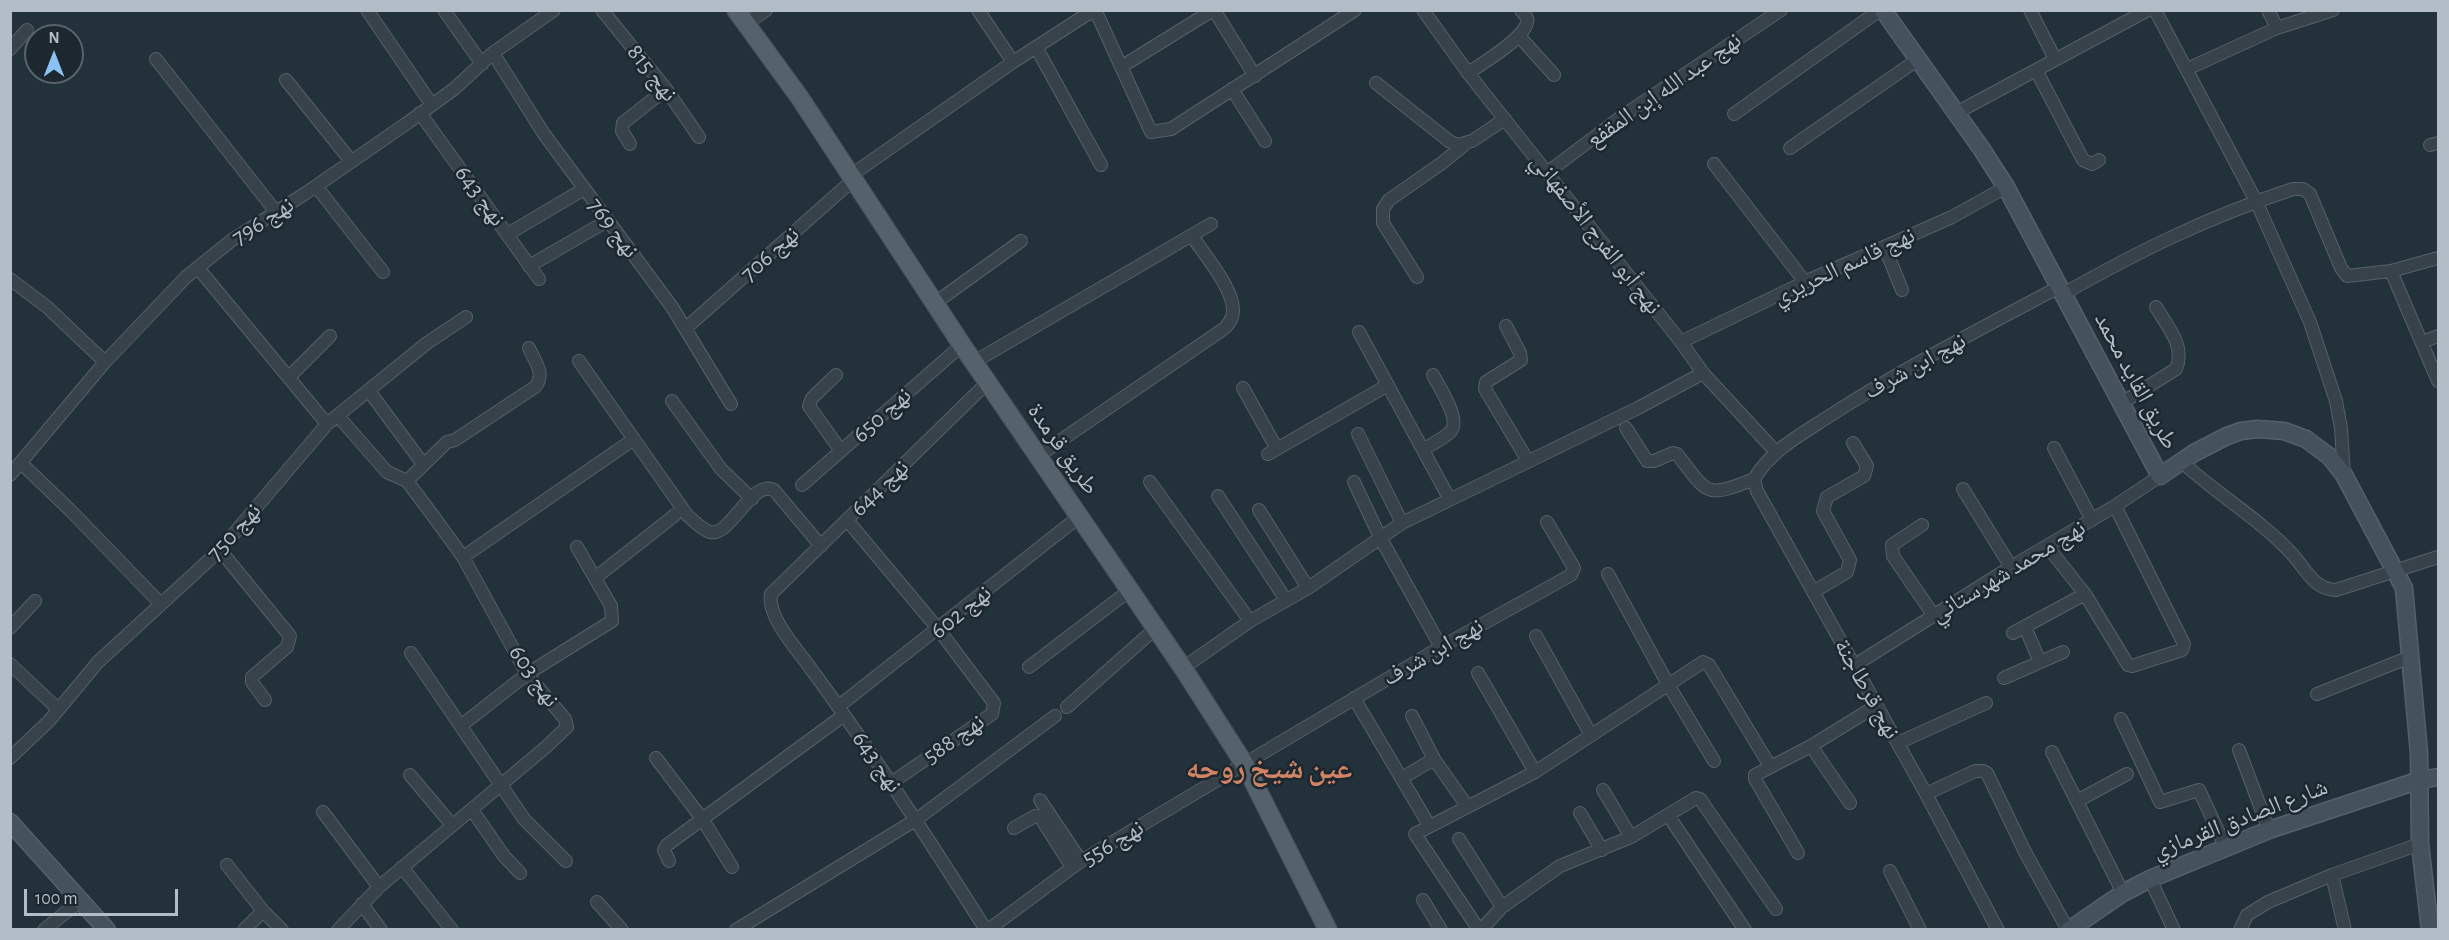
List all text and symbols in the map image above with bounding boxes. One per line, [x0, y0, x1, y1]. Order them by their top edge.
north arrow [24, 24, 84, 84]
street label: نهج عبد الله إبن المقفع [1581, 26, 1747, 154]
text: N [48, 30, 60, 46]
street label: نهج 815 [621, 38, 683, 108]
street label: نهج أبو الفرج الأصفهاني [1524, 148, 1668, 320]
street label: نهج 643 [448, 160, 512, 232]
street label: نهج 796 [227, 190, 299, 252]
street label: نهج 769 [581, 192, 645, 264]
street label: نهج 706 [734, 220, 806, 288]
street label: نهج قاسم الحريري [1768, 221, 1920, 311]
street label: طريق القايد محمد [2088, 308, 2184, 454]
street label: نهج ابن شرف [1859, 326, 1971, 406]
street label: نهج 650 [846, 381, 918, 449]
street label: طريق قرمدة [1021, 398, 1105, 500]
street label: نهج 644 [845, 453, 915, 523]
street label: نهج 750 [200, 497, 268, 567]
street label: نهج محمد شهرستاني [1925, 513, 2091, 629]
street label: نهج 602 [925, 579, 997, 645]
street label: نهج ابن شرف [1377, 612, 1489, 692]
street label: نهج قرطاجنة [1828, 634, 1906, 744]
street label: نهج 603 [502, 639, 566, 713]
street label: نهج 588 [918, 708, 990, 770]
street label: نهج 643 [846, 726, 908, 798]
district label: عين شيخ روحه [1186, 751, 1352, 787]
street label: شارع الصادق القرمازي [2148, 772, 2332, 866]
street label: نهج 556 [1077, 813, 1149, 873]
scale bar [27, 877, 182, 915]
text: 100 m [35, 890, 78, 908]

